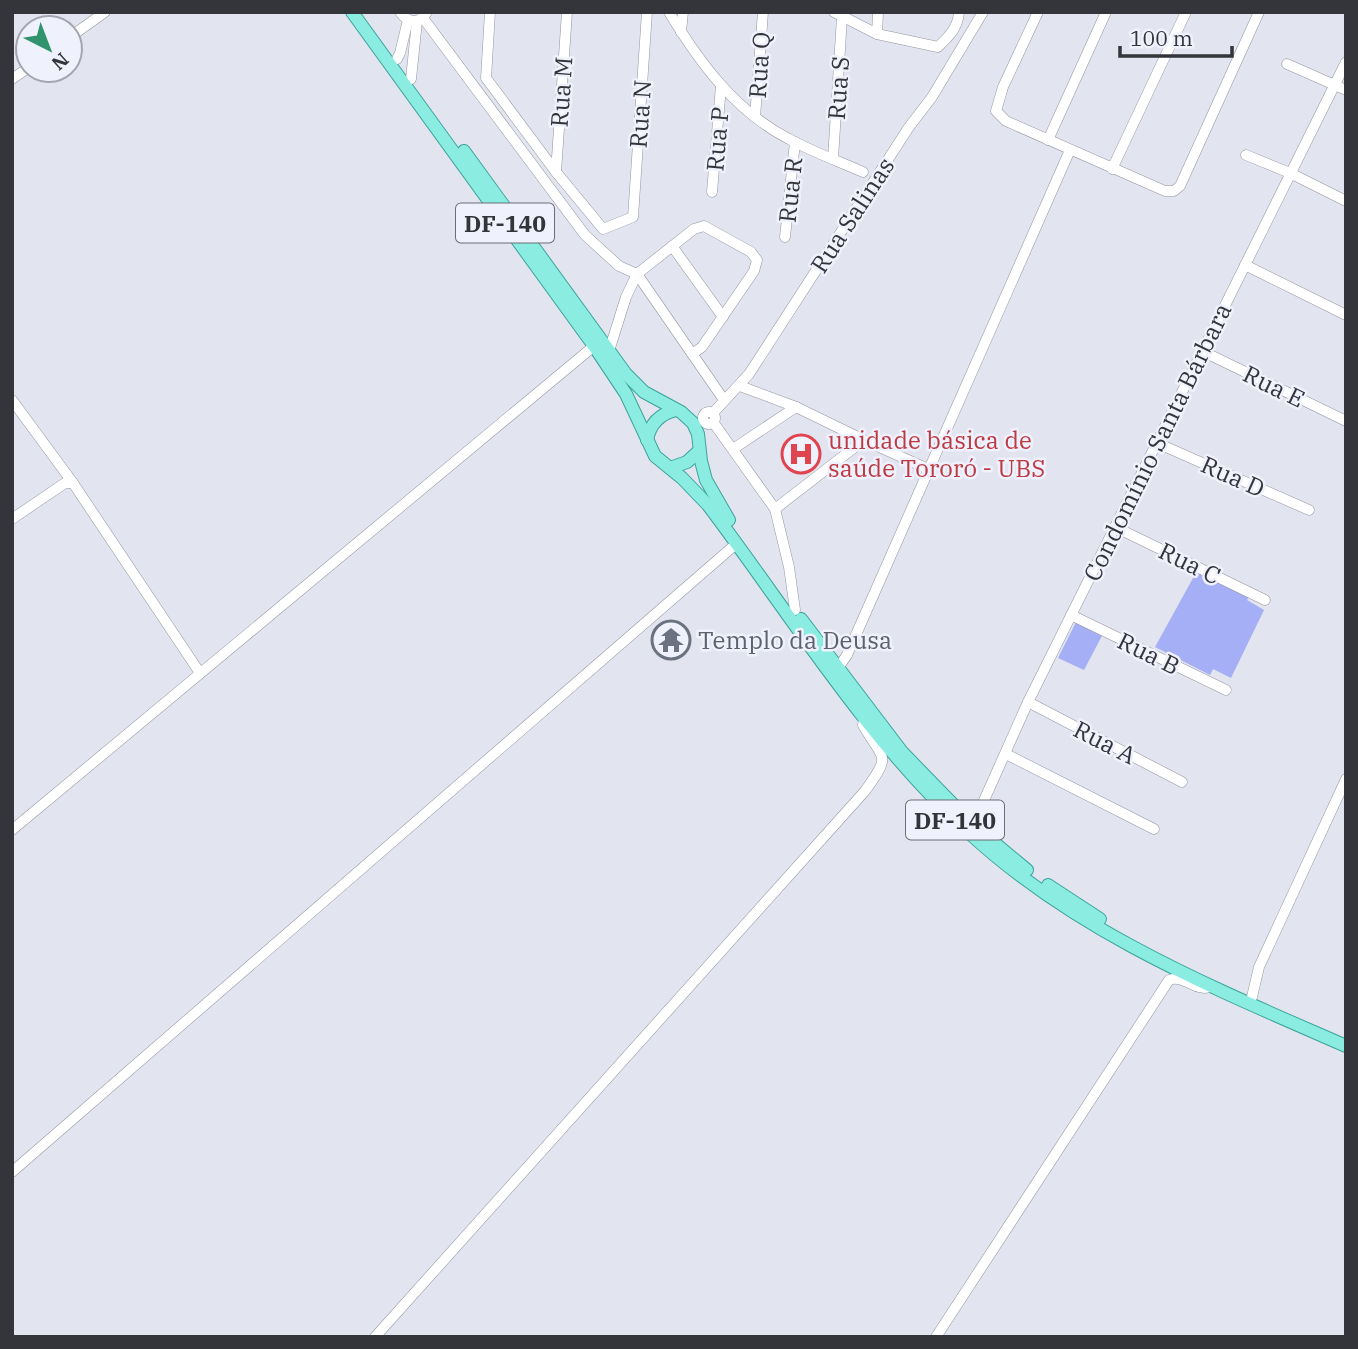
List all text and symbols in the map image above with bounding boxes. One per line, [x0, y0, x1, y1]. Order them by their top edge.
north arrow [14, 14, 84, 84]
scale bar [1120, 14, 1232, 58]
text: 100 m [1130, 24, 1193, 52]
street label: Rua Q [741, 31, 777, 99]
text: N [47, 48, 74, 76]
street label: Rua S [820, 55, 856, 121]
street label: Rua M [543, 56, 579, 128]
street label: Rua N [622, 79, 658, 149]
street label: Rua P [698, 105, 736, 173]
street label: Rua Salinas [803, 151, 901, 279]
street label: Rua R [771, 156, 809, 224]
road number: DF-140 [456, 204, 554, 243]
street label: Condomínio Santa Bárbara [1076, 298, 1238, 586]
street label: Rua E [1238, 357, 1310, 415]
place label: unidade básica de saúde Tororó - UBS [828, 424, 1045, 484]
hospital icon: unidade básica de saúde Tororó - UBS [780, 433, 822, 475]
street label: Rua D [1196, 448, 1270, 504]
street label: Rua C [1154, 534, 1226, 592]
temple icon: Templo da Deusa [650, 619, 692, 661]
place label: Templo da Deusa [698, 624, 892, 656]
street label: Rua B [1112, 624, 1186, 682]
street label: Rua A [1068, 713, 1142, 771]
road number: DF-140 [906, 800, 1004, 840]

